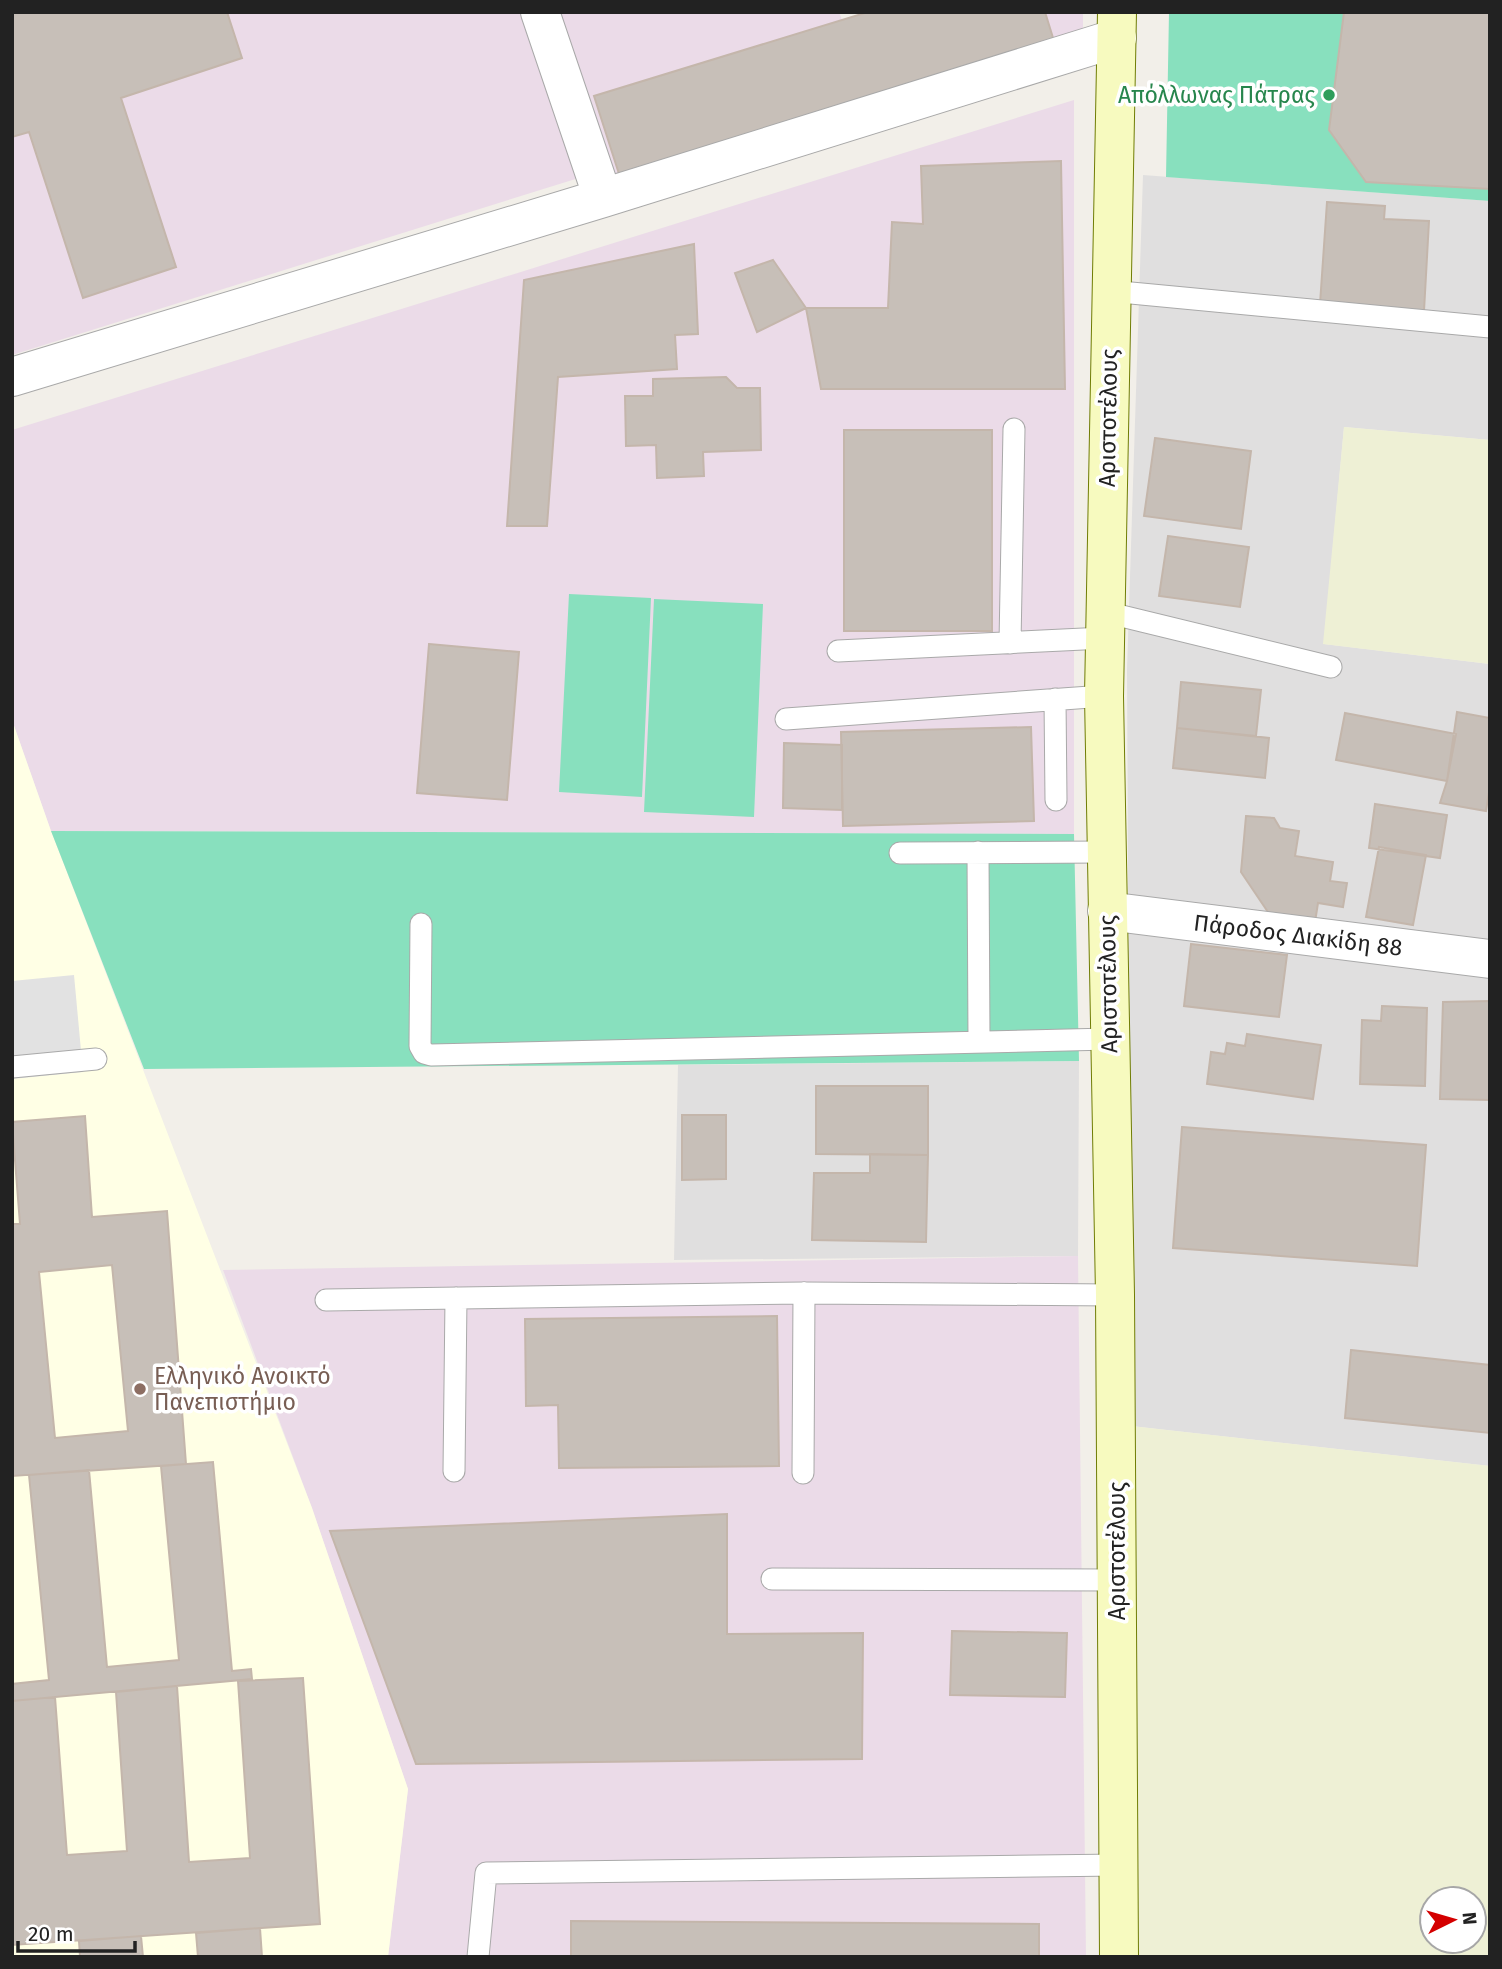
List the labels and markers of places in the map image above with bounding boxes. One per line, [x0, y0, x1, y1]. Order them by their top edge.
place label: Απόλλωνας Πάτρας [1118, 81, 1315, 109]
marker: Απόλλωνας Πάτρας [1321, 87, 1337, 103]
place label: Ελληνικό Ανοικτό Πανεπιστήμιο [154, 1362, 331, 1416]
marker: Ελληνικό Ανοικτό Πανεπιστήμιο [132, 1381, 148, 1397]

